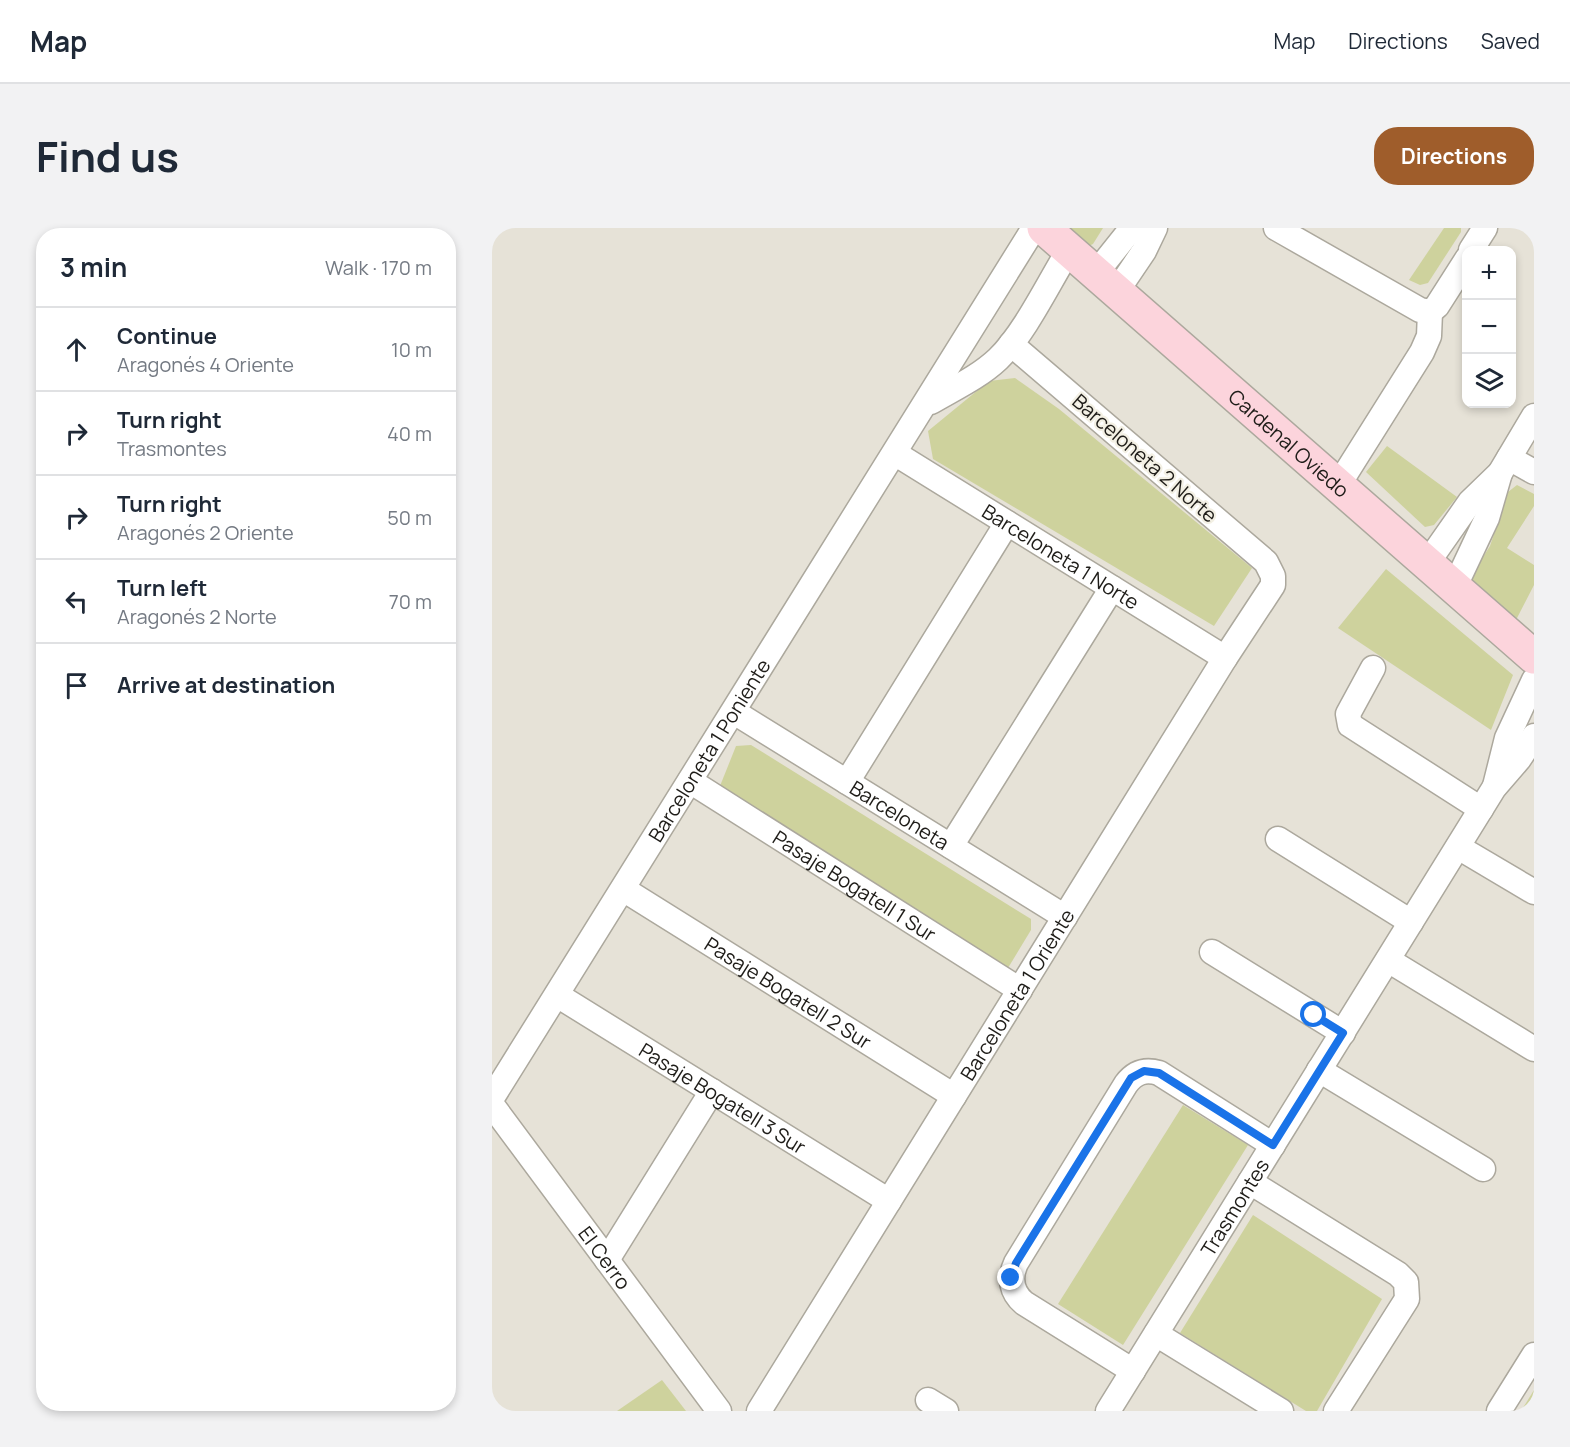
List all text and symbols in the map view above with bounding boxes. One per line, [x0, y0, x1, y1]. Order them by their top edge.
text: Map [30, 22, 87, 60]
text: Map [1274, 27, 1315, 55]
text: Directions [1348, 27, 1448, 55]
text: Saved [1481, 27, 1540, 55]
text: Find us [36, 127, 179, 185]
button: Directions [1374, 127, 1534, 185]
map controls [1462, 246, 1516, 408]
button: + [1462, 246, 1516, 300]
text: 3 min [60, 249, 127, 285]
text: Walk · 170 m [325, 254, 432, 281]
button: − [1462, 300, 1516, 354]
text: Continue [117, 321, 217, 351]
icon: ahead [60, 333, 93, 366]
text: 10 m [391, 336, 432, 363]
text: Aragonés 4 Oriente [117, 351, 294, 378]
button: layers [1462, 354, 1516, 408]
street label: Cardenal Oviedo [1223, 382, 1356, 503]
street label: Barceloneta 2 Norte [1067, 388, 1223, 528]
text: Turn right [117, 405, 222, 435]
icon: right [60, 417, 93, 450]
text: 40 m [387, 420, 432, 447]
text: Trasmontes [117, 435, 227, 462]
text: Turn right [117, 489, 222, 519]
street label: Barceloneta 1 Norte [977, 497, 1144, 615]
icon: right [60, 501, 93, 534]
text: 50 m [387, 504, 432, 531]
text: Aragonés 2 Oriente [117, 519, 294, 546]
text: Turn left [117, 573, 207, 603]
icon: left [60, 585, 93, 618]
text: 70 m [389, 588, 432, 615]
text: Aragonés 2 Norte [117, 603, 277, 630]
street label: Barceloneta 1 Poniente [642, 653, 776, 847]
icon: arrive [60, 669, 93, 702]
text: Arrive at destination [117, 670, 335, 700]
street label: Barceloneta [845, 774, 955, 856]
street label: Pasaje Bogatell 1 Sur [768, 824, 941, 947]
street label: Barceloneta 1 Oriente [954, 904, 1080, 1085]
street label: Pasaje Bogatell 2 Sur [700, 930, 877, 1055]
route start [1300, 1001, 1326, 1027]
street label: Pasaje Bogatell 3 Sur [634, 1036, 811, 1160]
street label: Trasmontes [1194, 1153, 1275, 1261]
street label: El Cerro [573, 1221, 638, 1295]
route end [997, 1264, 1023, 1290]

